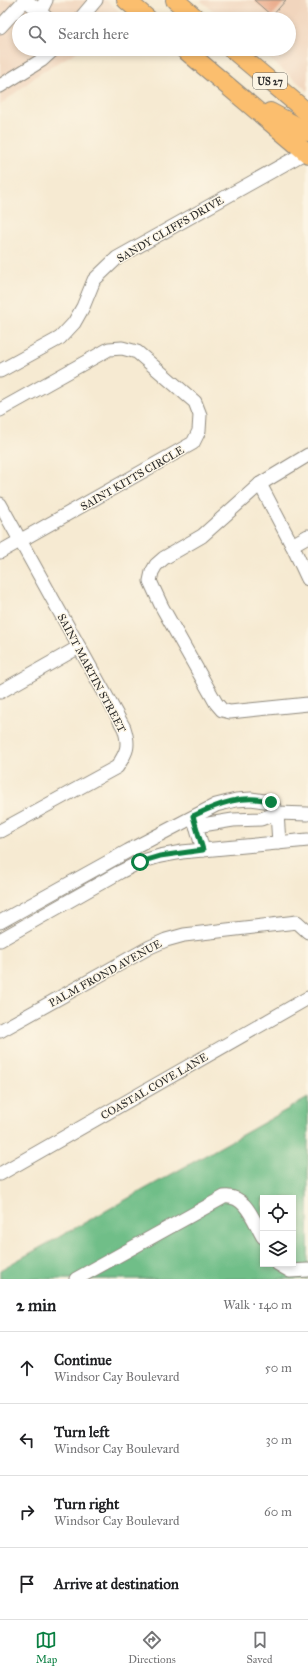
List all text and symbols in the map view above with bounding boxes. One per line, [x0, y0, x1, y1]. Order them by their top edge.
search box [12, 12, 296, 56]
icon: search [26, 23, 48, 45]
text: Search here [58, 25, 129, 43]
road number: US 27 [253, 73, 287, 89]
street label: SANDY CLIFFS DRIVE [115, 194, 226, 265]
street label: SAINT KITTS CIRCLE [78, 443, 186, 513]
street label: SAINT MARTIN STREET [55, 612, 129, 735]
route end [262, 793, 280, 811]
route start [131, 853, 149, 871]
street label: PALM FROND AVENUE [47, 937, 164, 1010]
street label: COASTAL COVE LANE [98, 1050, 210, 1122]
map controls [260, 1195, 296, 1267]
button: locate [260, 1195, 296, 1231]
button: layers [260, 1231, 296, 1267]
text: 2 min [16, 1295, 56, 1316]
text: Walk · 140 m [223, 1297, 292, 1313]
text: Continue [54, 1351, 112, 1369]
icon: ahead [16, 1357, 38, 1379]
text: 50 m [265, 1360, 292, 1376]
text: Windsor Cay Boulevard [54, 1369, 180, 1385]
text: Turn left [54, 1423, 110, 1441]
icon: left [16, 1429, 38, 1451]
text: 30 m [266, 1432, 292, 1448]
text: Windsor Cay Boulevard [54, 1441, 180, 1457]
text: Turn right [54, 1495, 119, 1513]
icon: right [16, 1501, 38, 1523]
text: 60 m [264, 1504, 292, 1520]
text: Windsor Cay Boulevard [54, 1513, 180, 1529]
icon: arrive [16, 1573, 38, 1595]
text: Arrive at destination [54, 1575, 179, 1593]
tab: Map [35, 1629, 57, 1666]
tab: Directions [128, 1629, 176, 1666]
tab: Saved [246, 1629, 273, 1666]

